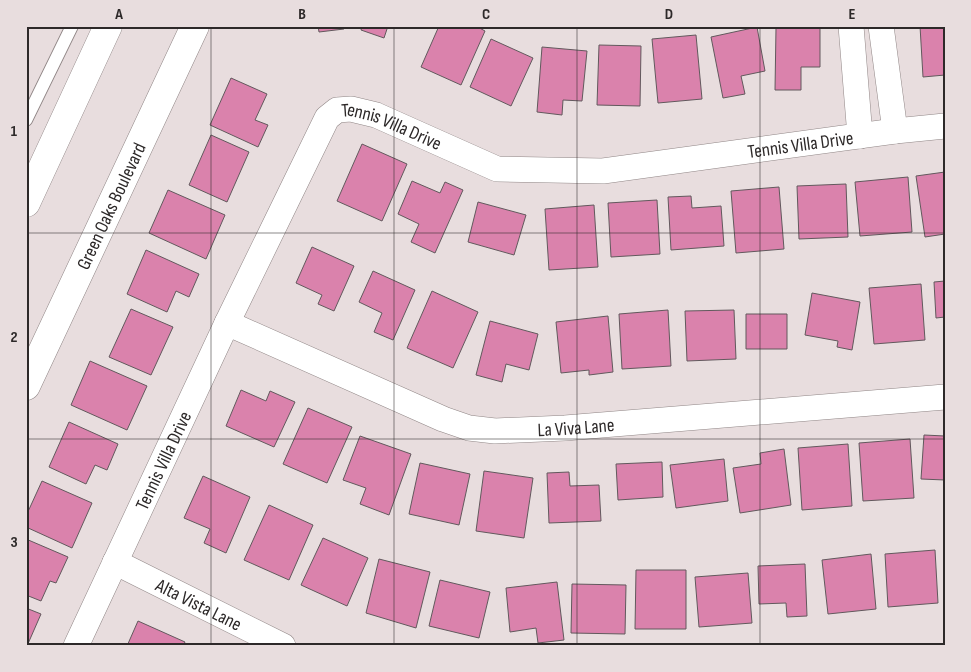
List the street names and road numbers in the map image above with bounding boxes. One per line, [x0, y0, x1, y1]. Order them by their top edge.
street label: Tennis Villa Drive [341, 99, 445, 156]
street label: Tennis Villa Drive [746, 127, 855, 164]
street label: Green Oaks Boulevard [72, 139, 152, 274]
street label: Tennis Villa Drive [131, 408, 197, 514]
street label: La Viva Lane [537, 414, 615, 442]
street label: Alta Vista Lane [151, 574, 245, 636]

